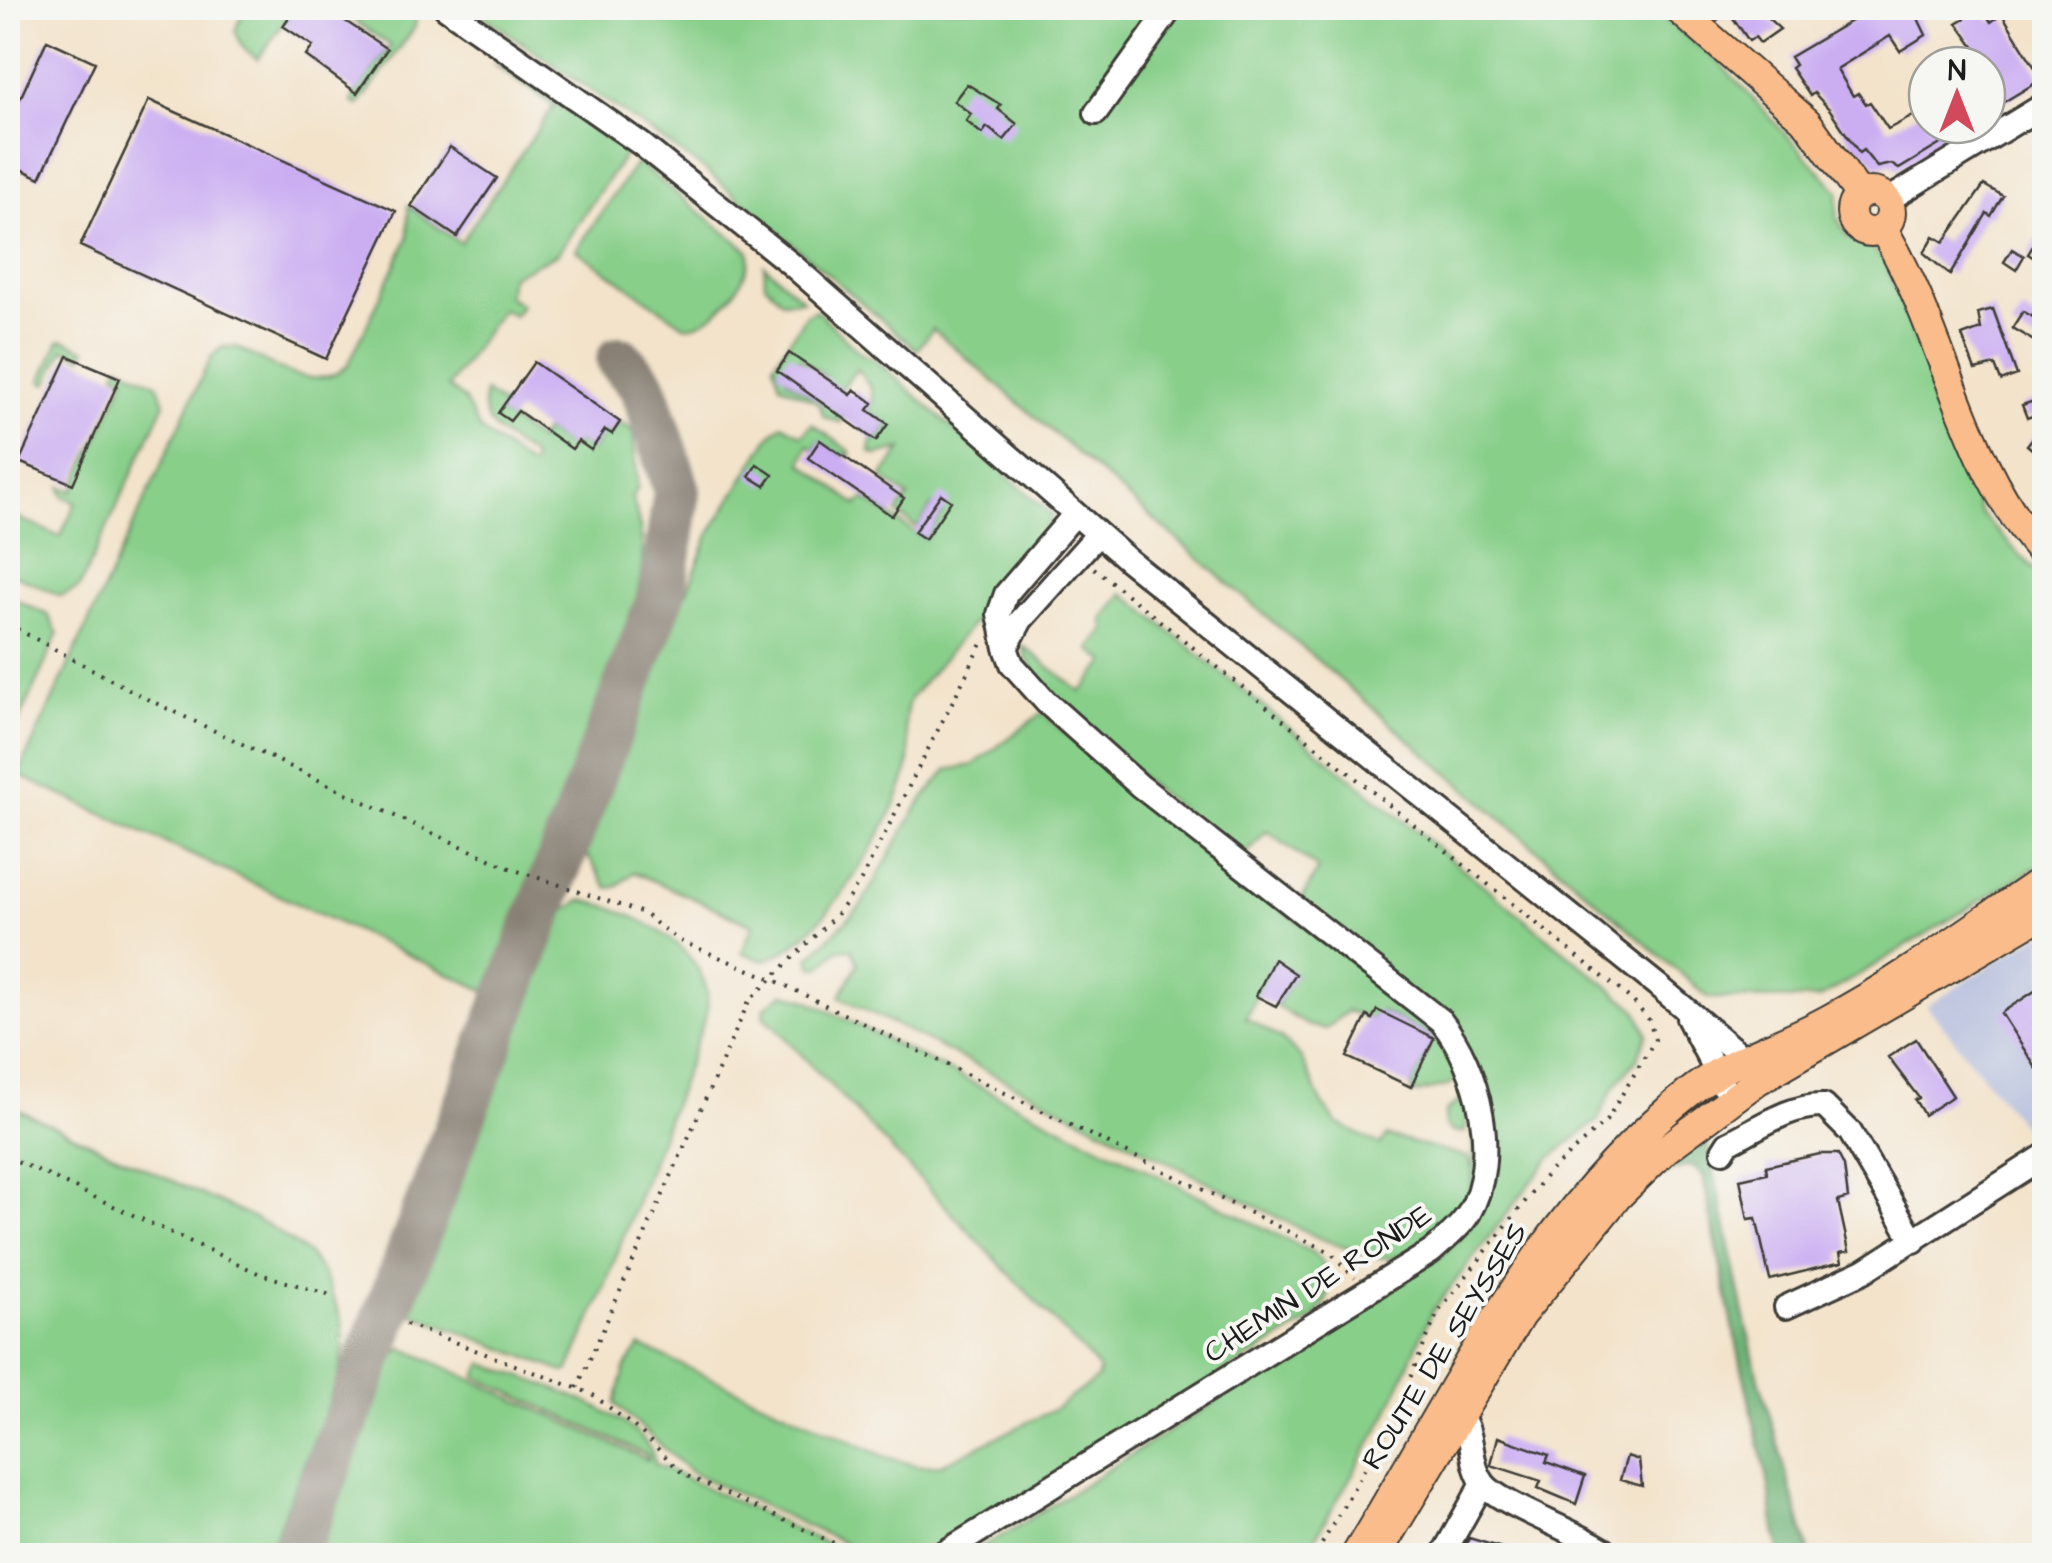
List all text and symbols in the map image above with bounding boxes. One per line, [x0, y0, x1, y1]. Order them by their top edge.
north arrow [1907, 45, 2007, 145]
text: N [1948, 52, 1966, 91]
street label: CHEMIN DE RONDE [1196, 1194, 1440, 1374]
street label: ROUTE DE SEYSSES [1352, 1214, 1538, 1478]

